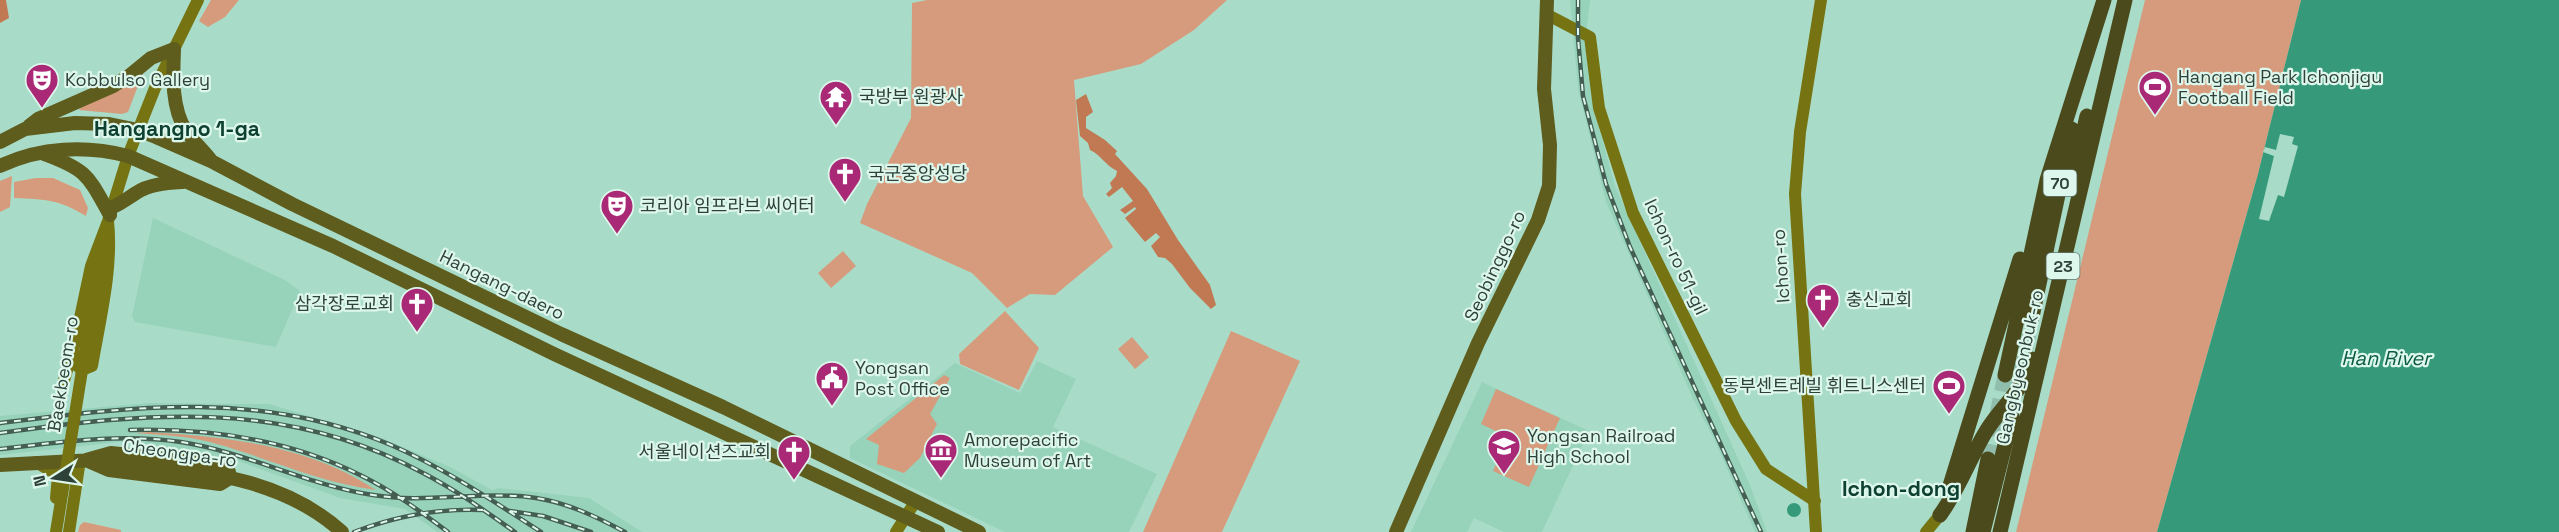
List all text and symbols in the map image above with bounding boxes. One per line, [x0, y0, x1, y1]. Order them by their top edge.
theatre icon: Kobbulso Gallery [24, 62, 60, 109]
place label: Hangang Park Ichonjigu Football Field [2178, 65, 2382, 109]
place label: Kobbulso Gallery [65, 68, 210, 91]
sports icon: Hangang Park Ichonjigu Football Field [2137, 69, 2173, 116]
temple icon: 국방부 원광사 [818, 79, 854, 126]
place label: 국방부 원광사 [859, 85, 963, 108]
district label: Hangangno 1-ga [94, 115, 260, 142]
church icon: 국군중앙성당 [827, 156, 863, 203]
place label: 국군중앙성당 [868, 162, 967, 185]
road number: 70 [2044, 170, 2076, 196]
theatre icon: 코리아 임프라브 씨어터 [599, 188, 635, 235]
place label: 코리아 임프라브 씨어터 [640, 194, 815, 217]
street label: Ichon-ro 51-gil [1640, 195, 1713, 318]
street label: Seobinggo-ro [1459, 207, 1530, 325]
street label: Ichon-ro [1766, 228, 1795, 304]
street label: Hangang-daero [436, 244, 568, 325]
road number: 23 [2046, 253, 2080, 279]
church icon: 충신교회 [1805, 282, 1841, 329]
church icon: 삼각장로교회 [399, 286, 435, 333]
street label: Gangbyeonbuk-ro [1991, 287, 2048, 446]
place label: 충신교회 [1846, 288, 1912, 311]
place label: 삼각장로교회 [295, 292, 394, 315]
street label: Baekbeom-ro [42, 314, 83, 433]
water label: Han River [2341, 345, 2433, 371]
place label: Yongsan Post Office [855, 356, 950, 400]
public building icon: Yongsan Post Office [814, 360, 850, 407]
sports icon: 동부센트레빌 휘트니스센터 [1931, 368, 1967, 415]
place label: 동부센트레빌 휘트니스센터 [1723, 374, 1926, 397]
place label: Yongsan Railroad High School [1527, 424, 1675, 468]
place label: Amorepacific Museum of Art [964, 428, 1091, 472]
school or university icon: Yongsan Railroad High School [1486, 428, 1522, 475]
museum icon: Amorepacific Museum of Art [923, 432, 959, 479]
street label: Cheongpa-ro [122, 433, 238, 472]
church icon: 서울네이션즈교회 [776, 434, 812, 481]
place label: 서울네이션즈교회 [639, 440, 771, 463]
north arrow [24, 448, 84, 508]
text: N [28, 474, 51, 488]
district label: Ichon-dong [1842, 475, 1960, 502]

